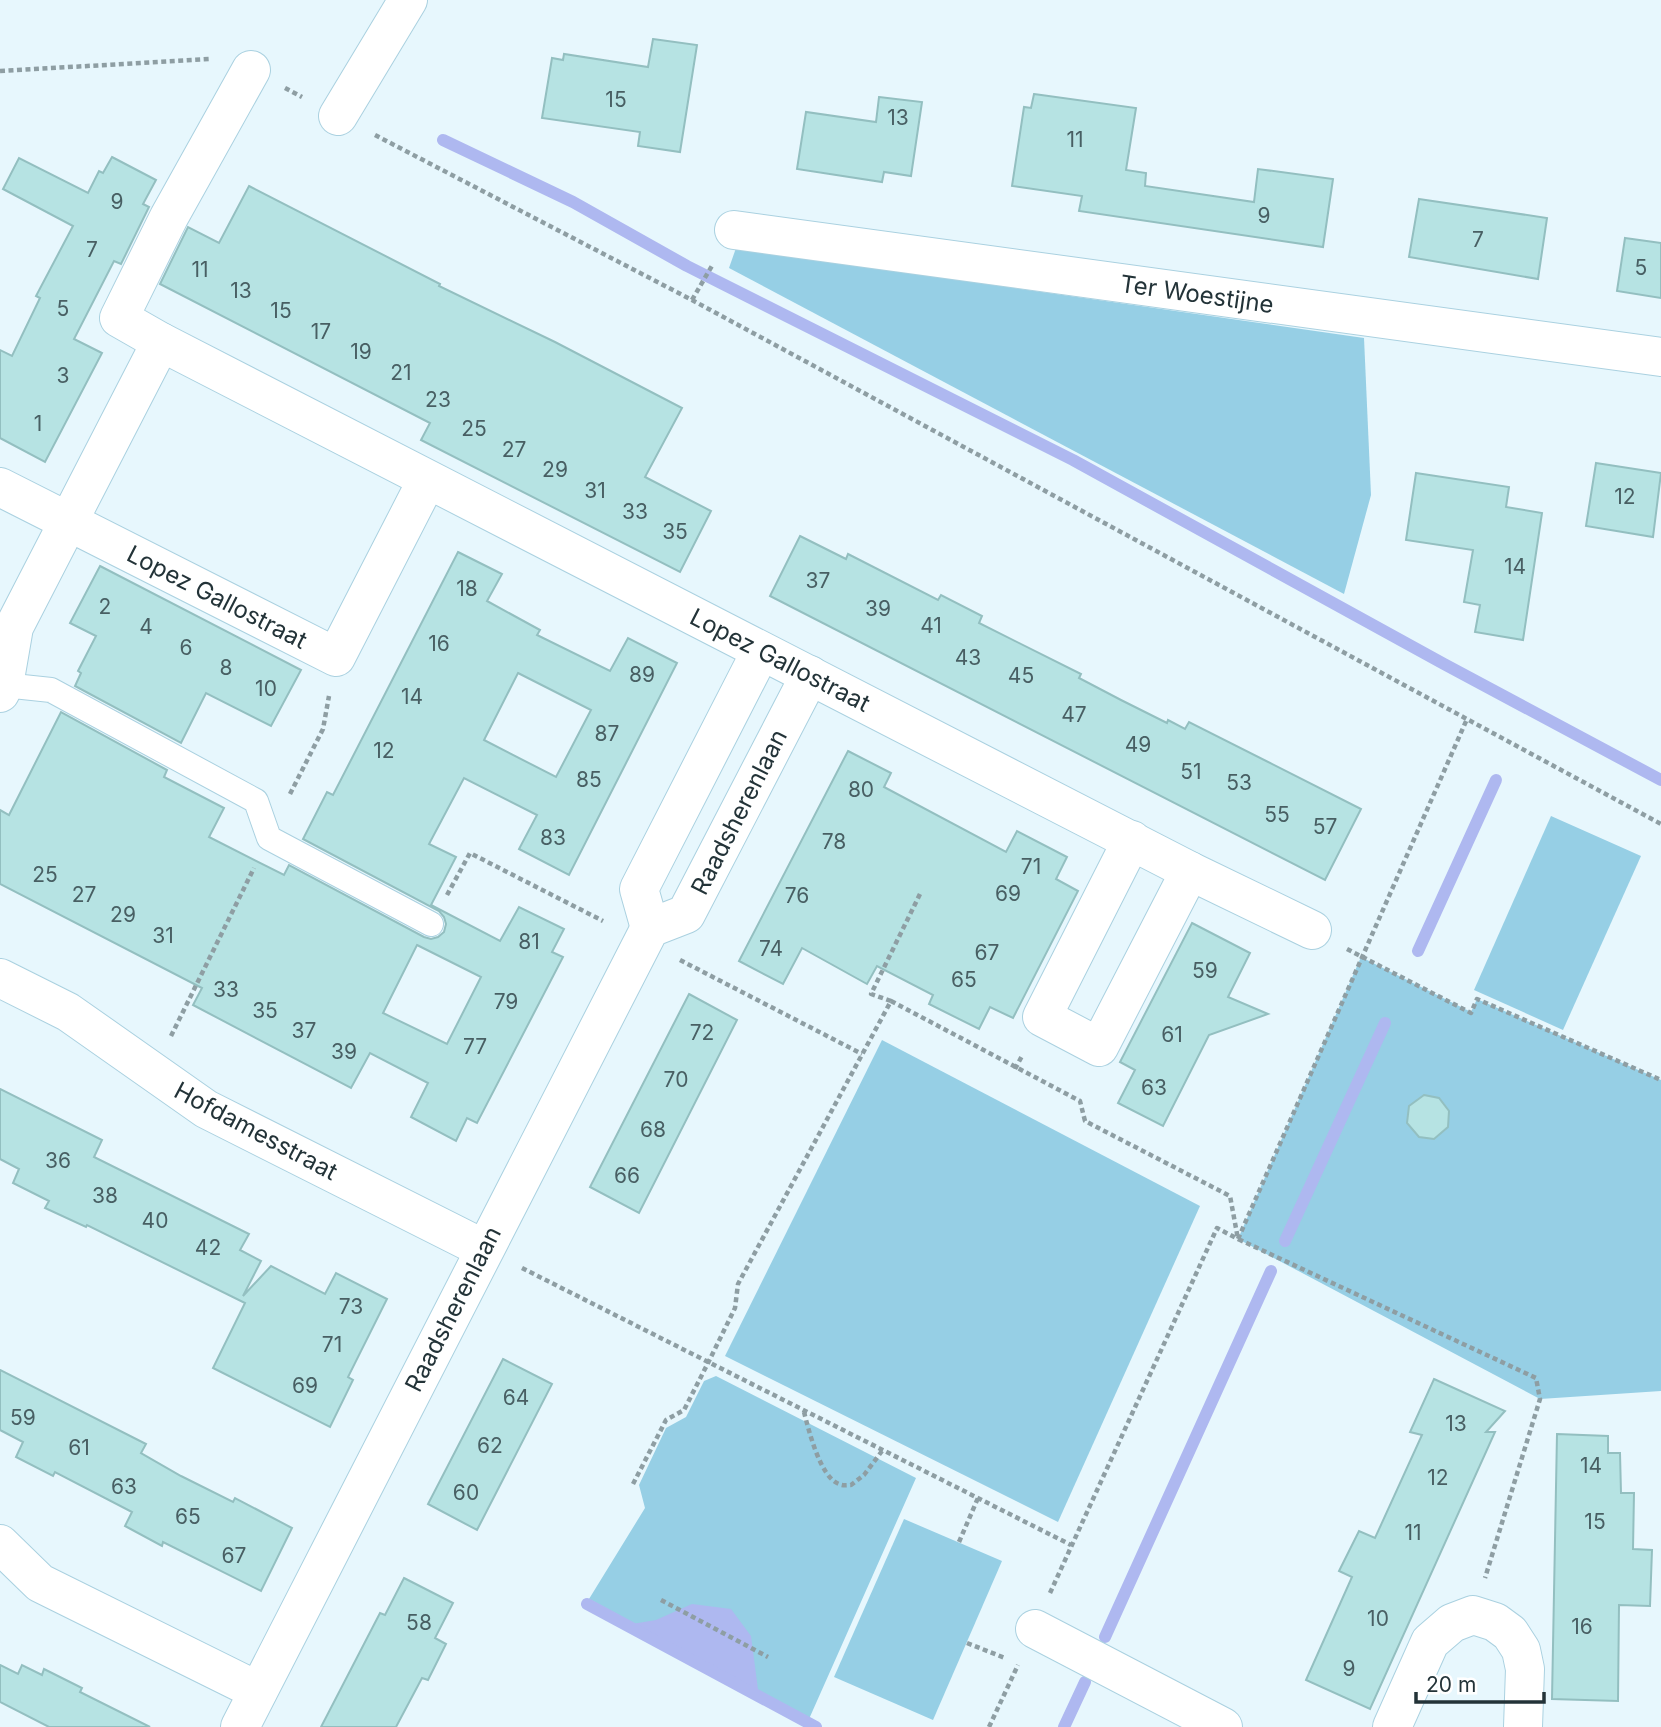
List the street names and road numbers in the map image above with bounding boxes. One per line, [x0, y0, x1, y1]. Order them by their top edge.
street label: Ter Woestijne [1118, 269, 1276, 319]
street label: Lopez Gallostraat [122, 539, 312, 655]
street label: Lopez Gallostraat [685, 602, 875, 718]
street label: Raadsherenlaan [685, 725, 793, 899]
street label: Hofdamesstraat [169, 1076, 343, 1186]
street label: Raadsherenlaan [399, 1222, 507, 1396]

